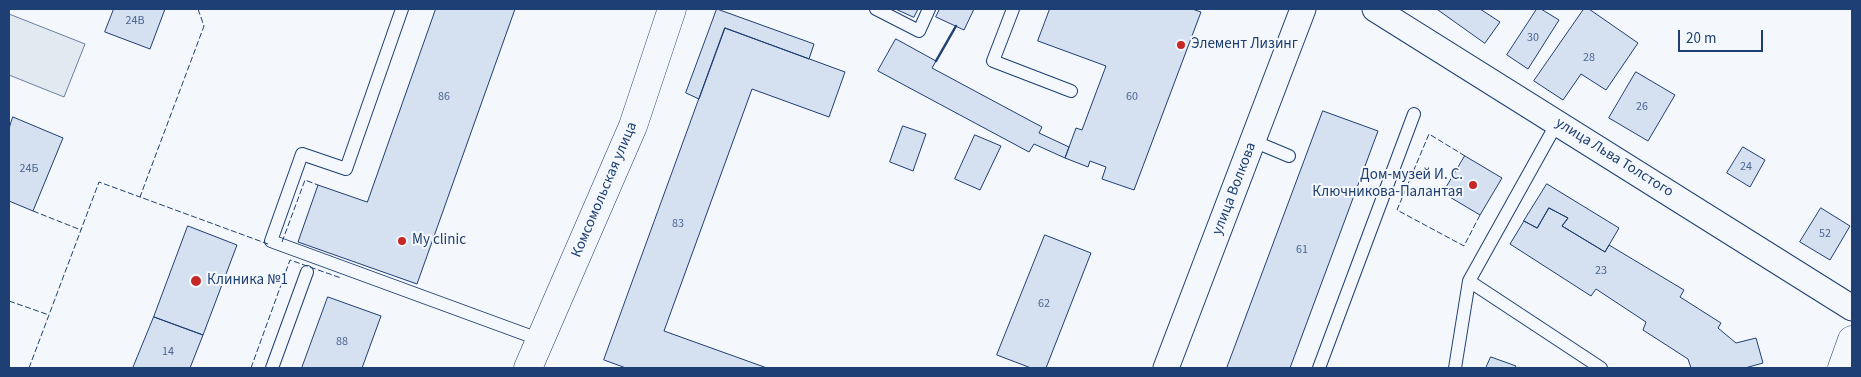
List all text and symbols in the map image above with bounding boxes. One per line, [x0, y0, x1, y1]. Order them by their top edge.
house number: 24В [126, 14, 144, 28]
scale bar [1681, 20, 1766, 52]
text: 20 m [1686, 28, 1716, 49]
house number: 30 [1527, 31, 1539, 45]
place label: Элемент Лизинг [1191, 36, 1298, 54]
marker: Элемент Лизинг [1175, 39, 1187, 51]
house number: 28 [1583, 51, 1595, 65]
house number: 86 [438, 90, 450, 104]
house number: 60 [1126, 90, 1138, 104]
house number: 26 [1636, 100, 1648, 114]
street label: улица Льва Толстого [1552, 114, 1676, 202]
street label: Комсомольская улица [568, 120, 642, 260]
street label: улица Волкова [1209, 140, 1261, 238]
house number: 24 [1740, 160, 1752, 174]
house number: 24Б [20, 162, 38, 176]
place label: Дом-музей И. С. Ключникова-Палантая [1312, 167, 1463, 202]
marker: Дом-музей И. С. Ключникова-Палантая [1467, 179, 1479, 191]
house number: 83 [672, 217, 684, 231]
house number: 52 [1819, 227, 1831, 241]
place label: My clinic [412, 232, 466, 250]
marker: My clinic [396, 235, 408, 247]
house number: 61 [1296, 243, 1308, 257]
house number: 23 [1595, 264, 1607, 278]
place label: Клиника №1 [207, 272, 288, 290]
marker: Клиника №1 [189, 274, 203, 288]
house number: 62 [1038, 297, 1050, 311]
house number: 88 [336, 335, 348, 349]
house number: 14 [162, 345, 174, 359]

